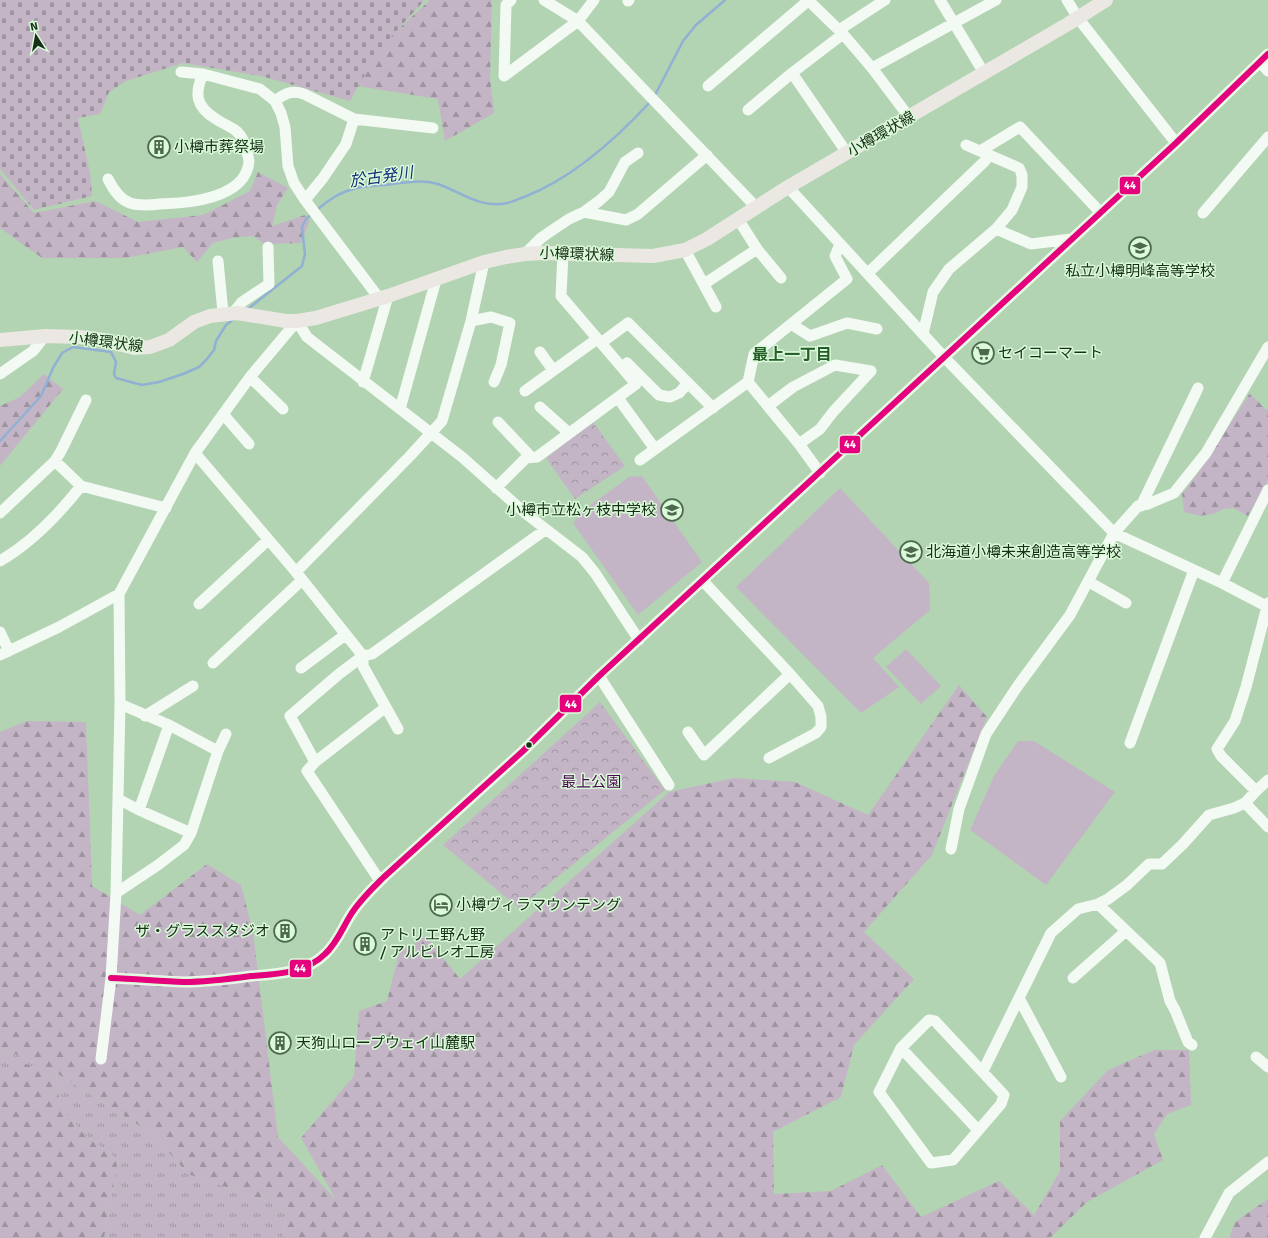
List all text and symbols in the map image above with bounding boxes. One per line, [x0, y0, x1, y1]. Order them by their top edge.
north arrow [16, 16, 56, 56]
text: N [29, 20, 39, 34]
street label: 小樽環状線 [844, 107, 918, 161]
building icon: 小樽市葬祭場 [146, 134, 172, 160]
place label: 小樽市葬祭場 [174, 138, 264, 156]
water label: 於古発川 [348, 162, 416, 191]
line badge: 44 [1119, 176, 1141, 195]
text: 44 [1124, 179, 1136, 192]
school or university icon: 私立小樽明峰高等学校 [1127, 235, 1153, 261]
street label: 小樽環状線 [539, 244, 615, 264]
place label: 私立小樽明峰高等学校 [1065, 262, 1215, 280]
street label: 小樽環状線 [68, 328, 144, 356]
supermarket icon: セイコーマート [970, 340, 996, 366]
place label: セイコーマート [998, 344, 1103, 362]
district label: 最上一丁目 [752, 345, 832, 365]
line badge: 44 [839, 435, 861, 454]
text: 44 [844, 438, 856, 451]
school or university icon: 小樽市立松ヶ枝中学校 [659, 497, 685, 523]
place label: 小樽市立松ヶ枝中学校 [506, 501, 656, 519]
school or university icon: 北海道小樽未来創造高等学校 [898, 539, 924, 565]
place label: 北海道小樽未来創造高等学校 [926, 543, 1121, 561]
line badge: 44 [559, 694, 582, 713]
text: 44 [565, 698, 577, 711]
unlabelled marker [524, 740, 534, 750]
park label: 最上公園 [561, 773, 621, 791]
hotel icon: 小樽ヴィラマウンテング [428, 892, 454, 918]
place label: 小樽ヴィラマウンテング [456, 896, 621, 914]
building icon: ザ・グラススタジオ [272, 918, 298, 944]
place label: ザ・グラススタジオ [135, 922, 270, 940]
place label: アトリエ野ん野 / アルビレオ工房 [380, 926, 494, 961]
building icon: アトリエ野ん野 / アルビレオ工房 [352, 931, 378, 957]
line badge: 44 [289, 959, 312, 978]
text: 44 [294, 962, 306, 975]
building icon: 天狗山ロープウェイ山麓駅 [267, 1030, 293, 1056]
place label: 天狗山ロープウェイ山麓駅 [296, 1034, 475, 1052]

